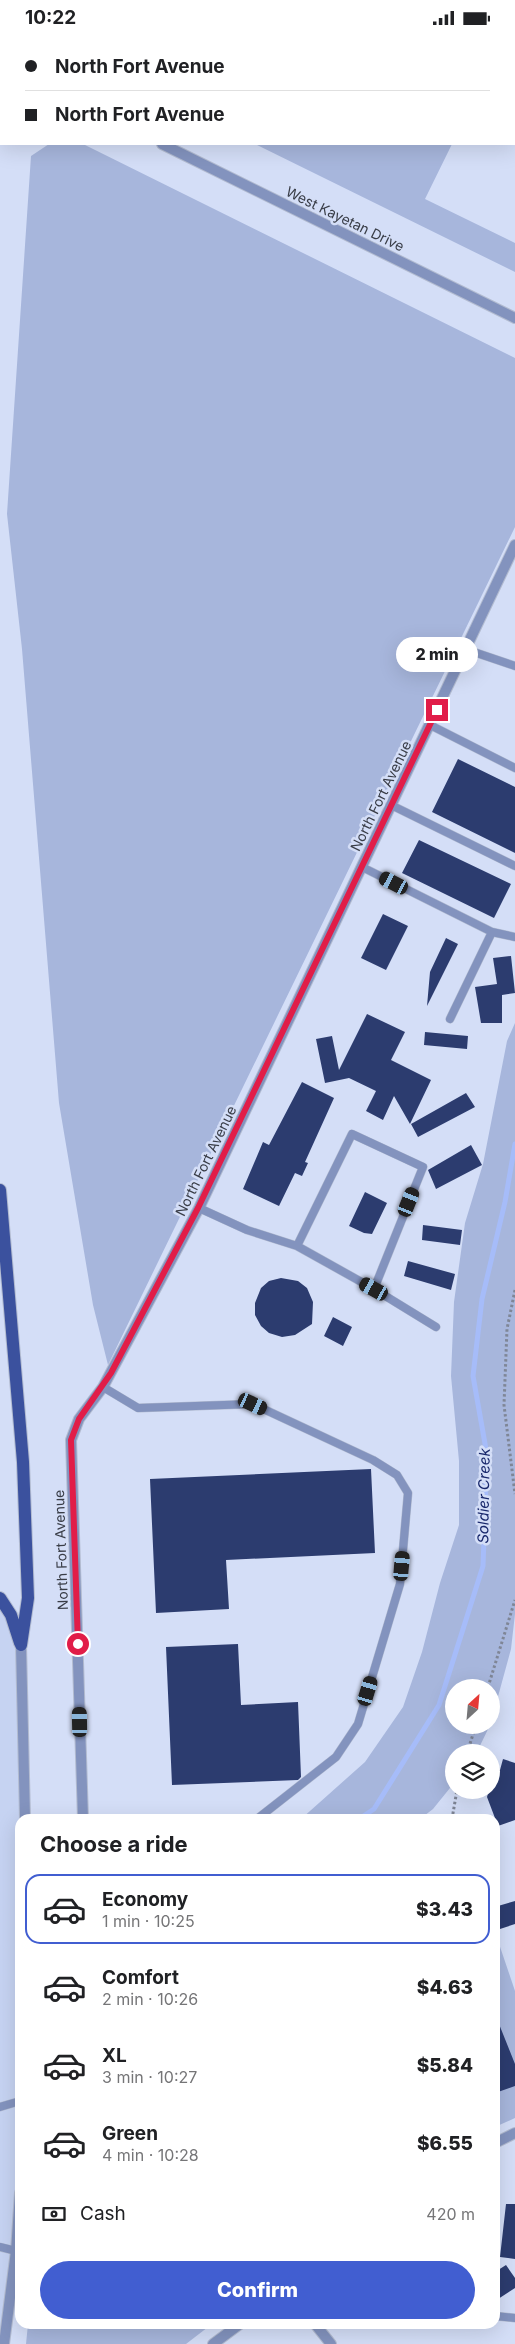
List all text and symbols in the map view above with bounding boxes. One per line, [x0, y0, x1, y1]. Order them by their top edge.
text: 10:22 [25, 6, 76, 29]
text: North Fort Avenue [55, 55, 225, 78]
text: North Fort Avenue [55, 103, 225, 126]
street label: West Kayetan Drive [283, 183, 407, 255]
callout: 2 min [396, 637, 478, 673]
text: 2 min [415, 644, 459, 664]
route end [426, 699, 448, 721]
street label: North Fort Avenue [346, 738, 415, 854]
car [377, 870, 410, 896]
street label: North Fort Avenue [171, 1103, 240, 1219]
car [396, 1185, 421, 1219]
car [357, 1275, 390, 1303]
car [236, 1391, 269, 1417]
water label: Soldier Creek [473, 1447, 494, 1544]
street label: North Fort Avenue [50, 1489, 71, 1611]
car [393, 1550, 410, 1582]
route start [67, 1633, 89, 1655]
car [356, 1674, 379, 1708]
north arrow [445, 1679, 500, 1734]
map controls [445, 1679, 500, 1799]
car [72, 1707, 87, 1737]
button: layers [445, 1744, 500, 1799]
text: Choose a ride [40, 1831, 188, 1857]
icon: car [42, 1887, 87, 1932]
text: Economy [102, 1888, 188, 1911]
text: $3.43 [416, 1898, 473, 1921]
text: 1 min · 10:25 [102, 1911, 195, 1931]
icon: car [42, 1965, 87, 2010]
text: Comfort [102, 1966, 179, 1989]
text: $4.63 [417, 1976, 473, 1999]
text: 2 min · 10:26 [102, 1989, 198, 2009]
icon: car [42, 2043, 87, 2088]
text: XL [102, 2044, 127, 2067]
text: $5.84 [417, 2054, 473, 2077]
text: 3 min · 10:27 [102, 2067, 197, 2087]
icon: car [42, 2121, 87, 2166]
text: Green [102, 2122, 158, 2145]
text: $6.55 [417, 2132, 473, 2155]
text: 4 min · 10:28 [102, 2145, 199, 2165]
icon: cash [40, 2200, 68, 2228]
text: Cash [80, 2202, 126, 2225]
text: 420 m [426, 2204, 475, 2224]
button: Confirm [40, 2261, 475, 2319]

